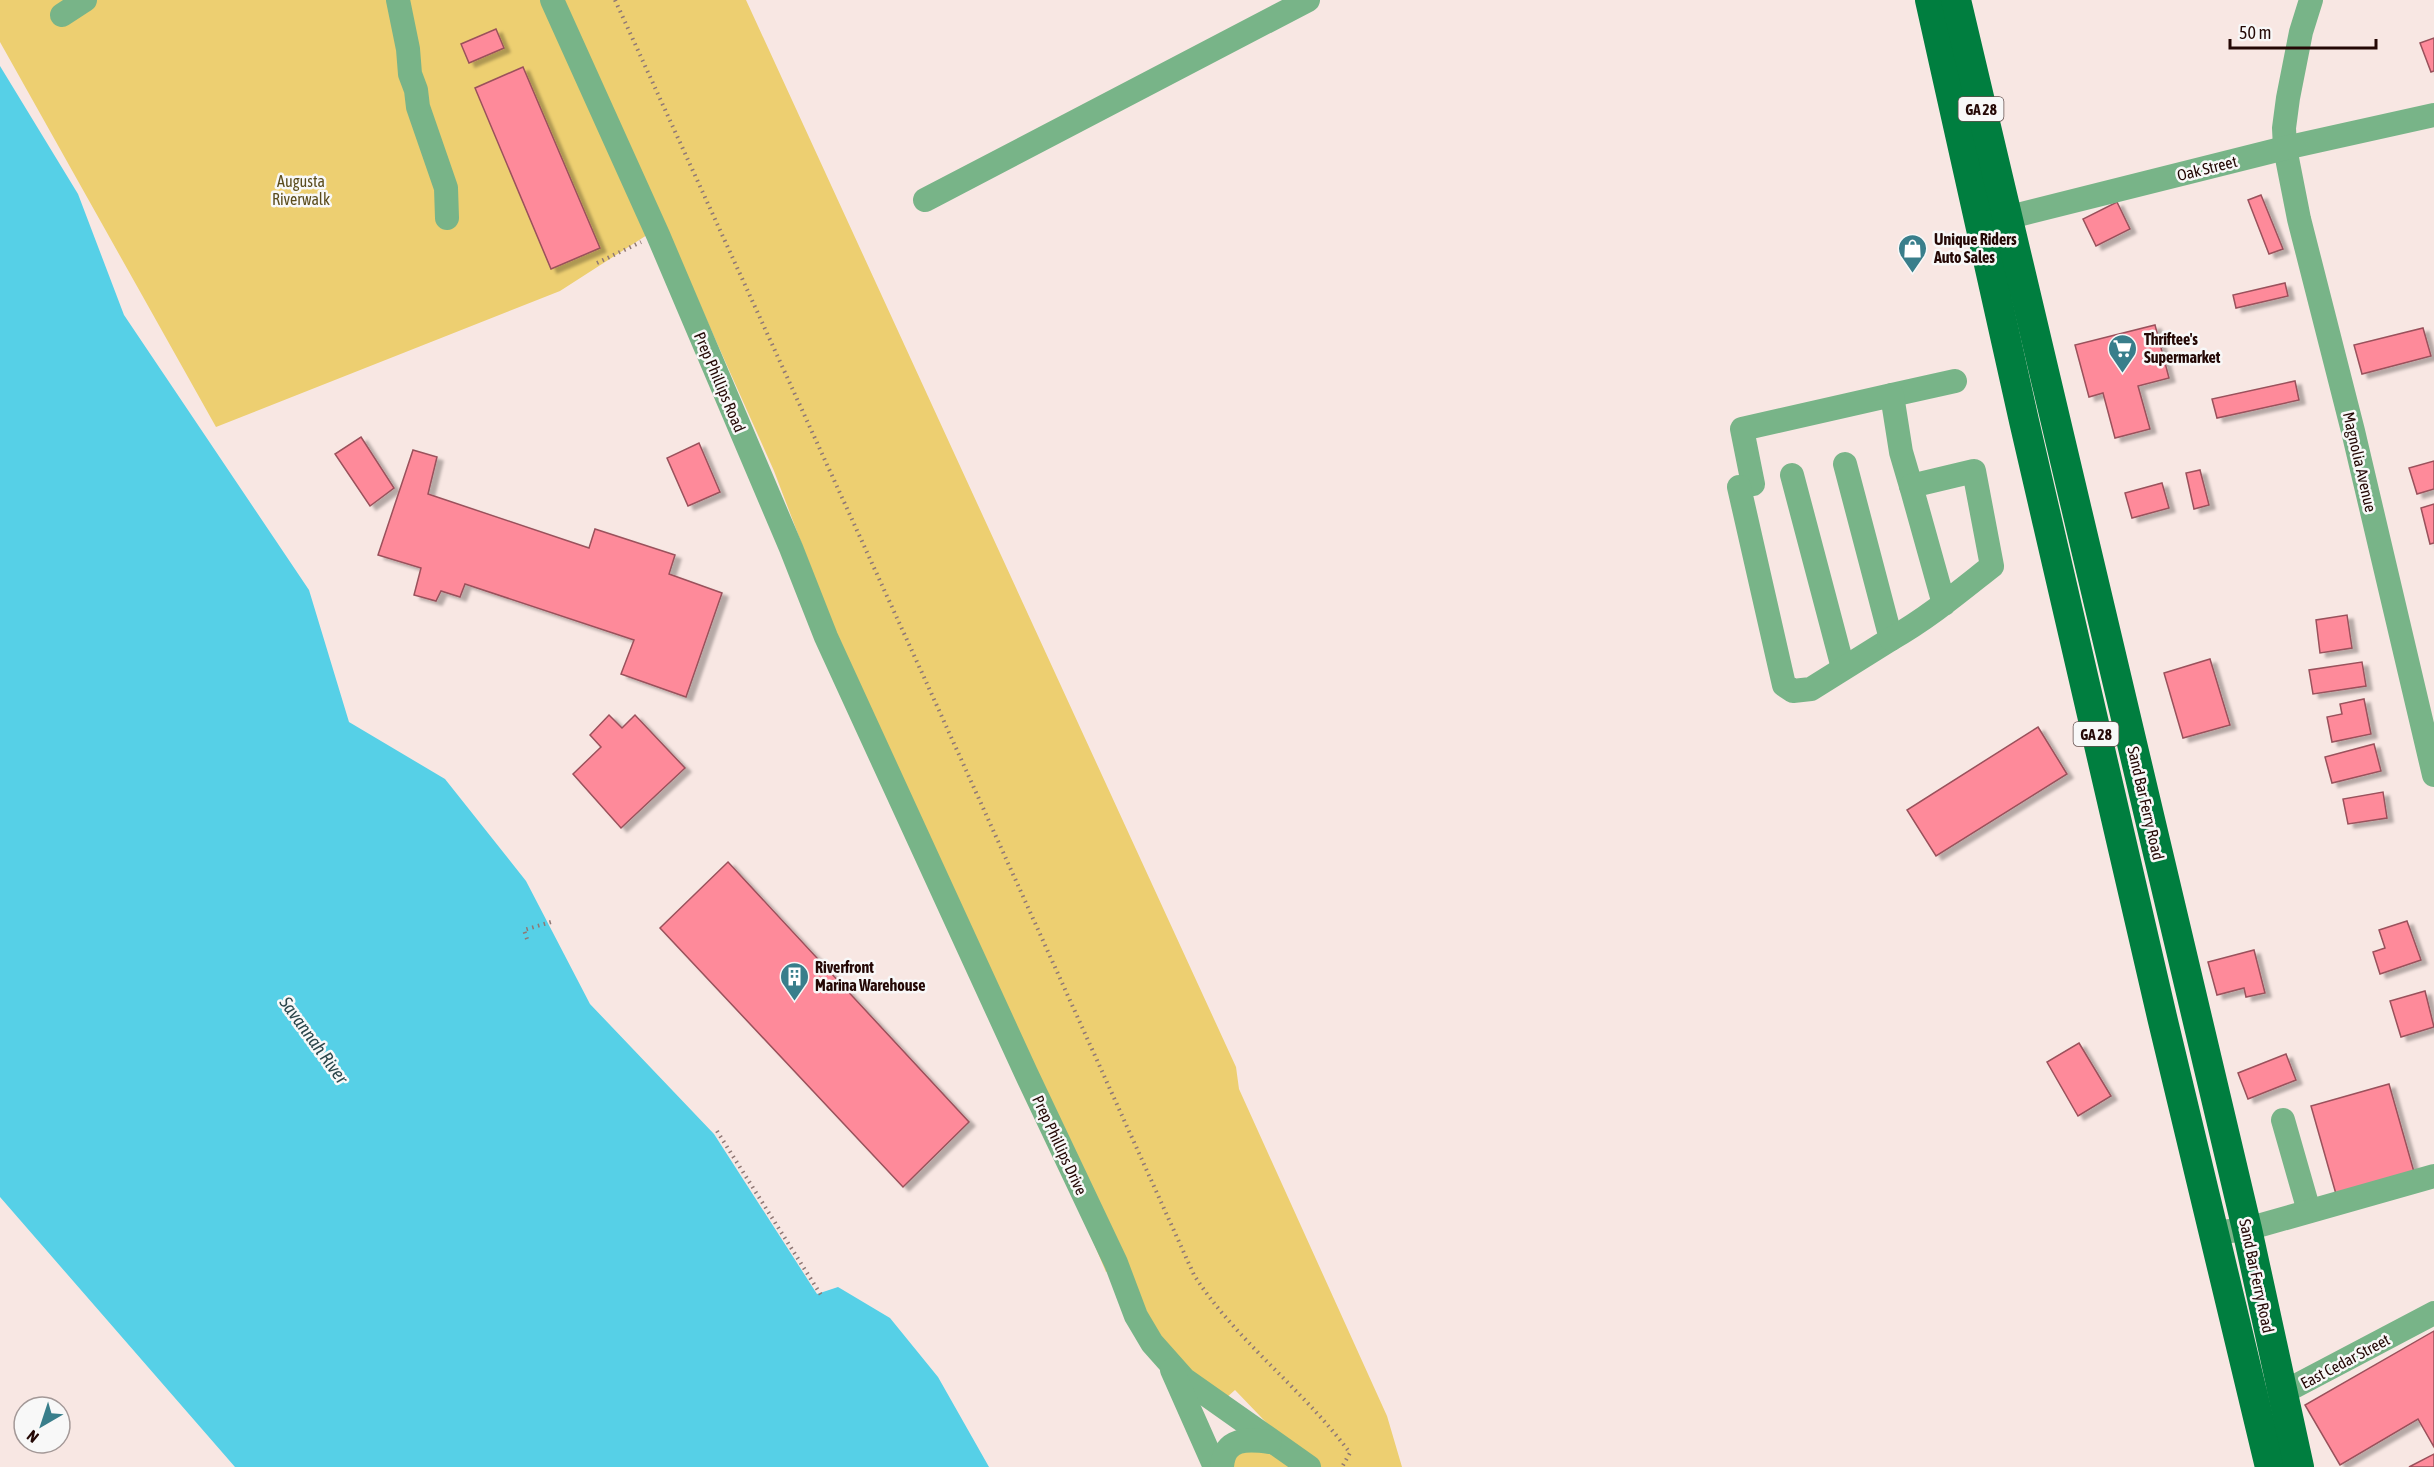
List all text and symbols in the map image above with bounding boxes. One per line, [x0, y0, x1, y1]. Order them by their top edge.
scale bar [2230, 12, 2376, 50]
text: 50 m [2239, 22, 2271, 43]
road number: GA 28 [1958, 97, 2004, 121]
street label: Oak Street [2175, 152, 2239, 184]
park label: Augusta Riverwalk [272, 172, 330, 208]
place label: Unique Riders Auto Sales [1933, 230, 2017, 266]
shop icon: Unique Riders Auto Sales [1897, 232, 1929, 274]
street label: Prep Phillips Road [690, 329, 749, 435]
place label: Thriftee's Supermarket [2144, 330, 2221, 366]
supermarket icon: Thriftee's Supermarket [2107, 332, 2139, 374]
street label: Magnolia Avenue [2339, 410, 2380, 514]
road number: GA 28 [2074, 722, 2118, 746]
street label: Sand Bar Ferry Road [2123, 745, 2168, 862]
place label: Riverfront Marina Warehouse [815, 958, 925, 994]
building icon: Riverfront Marina Warehouse [778, 960, 810, 1002]
water label: Savannah River [275, 992, 353, 1088]
street label: Prep Phillips Drive [1028, 1092, 1091, 1198]
street label: Sand Bar Ferry Road [2235, 1217, 2278, 1335]
street label: East Cedar Street [2297, 1330, 2393, 1392]
north arrow [12, 1395, 72, 1455]
text: N [23, 1427, 42, 1447]

